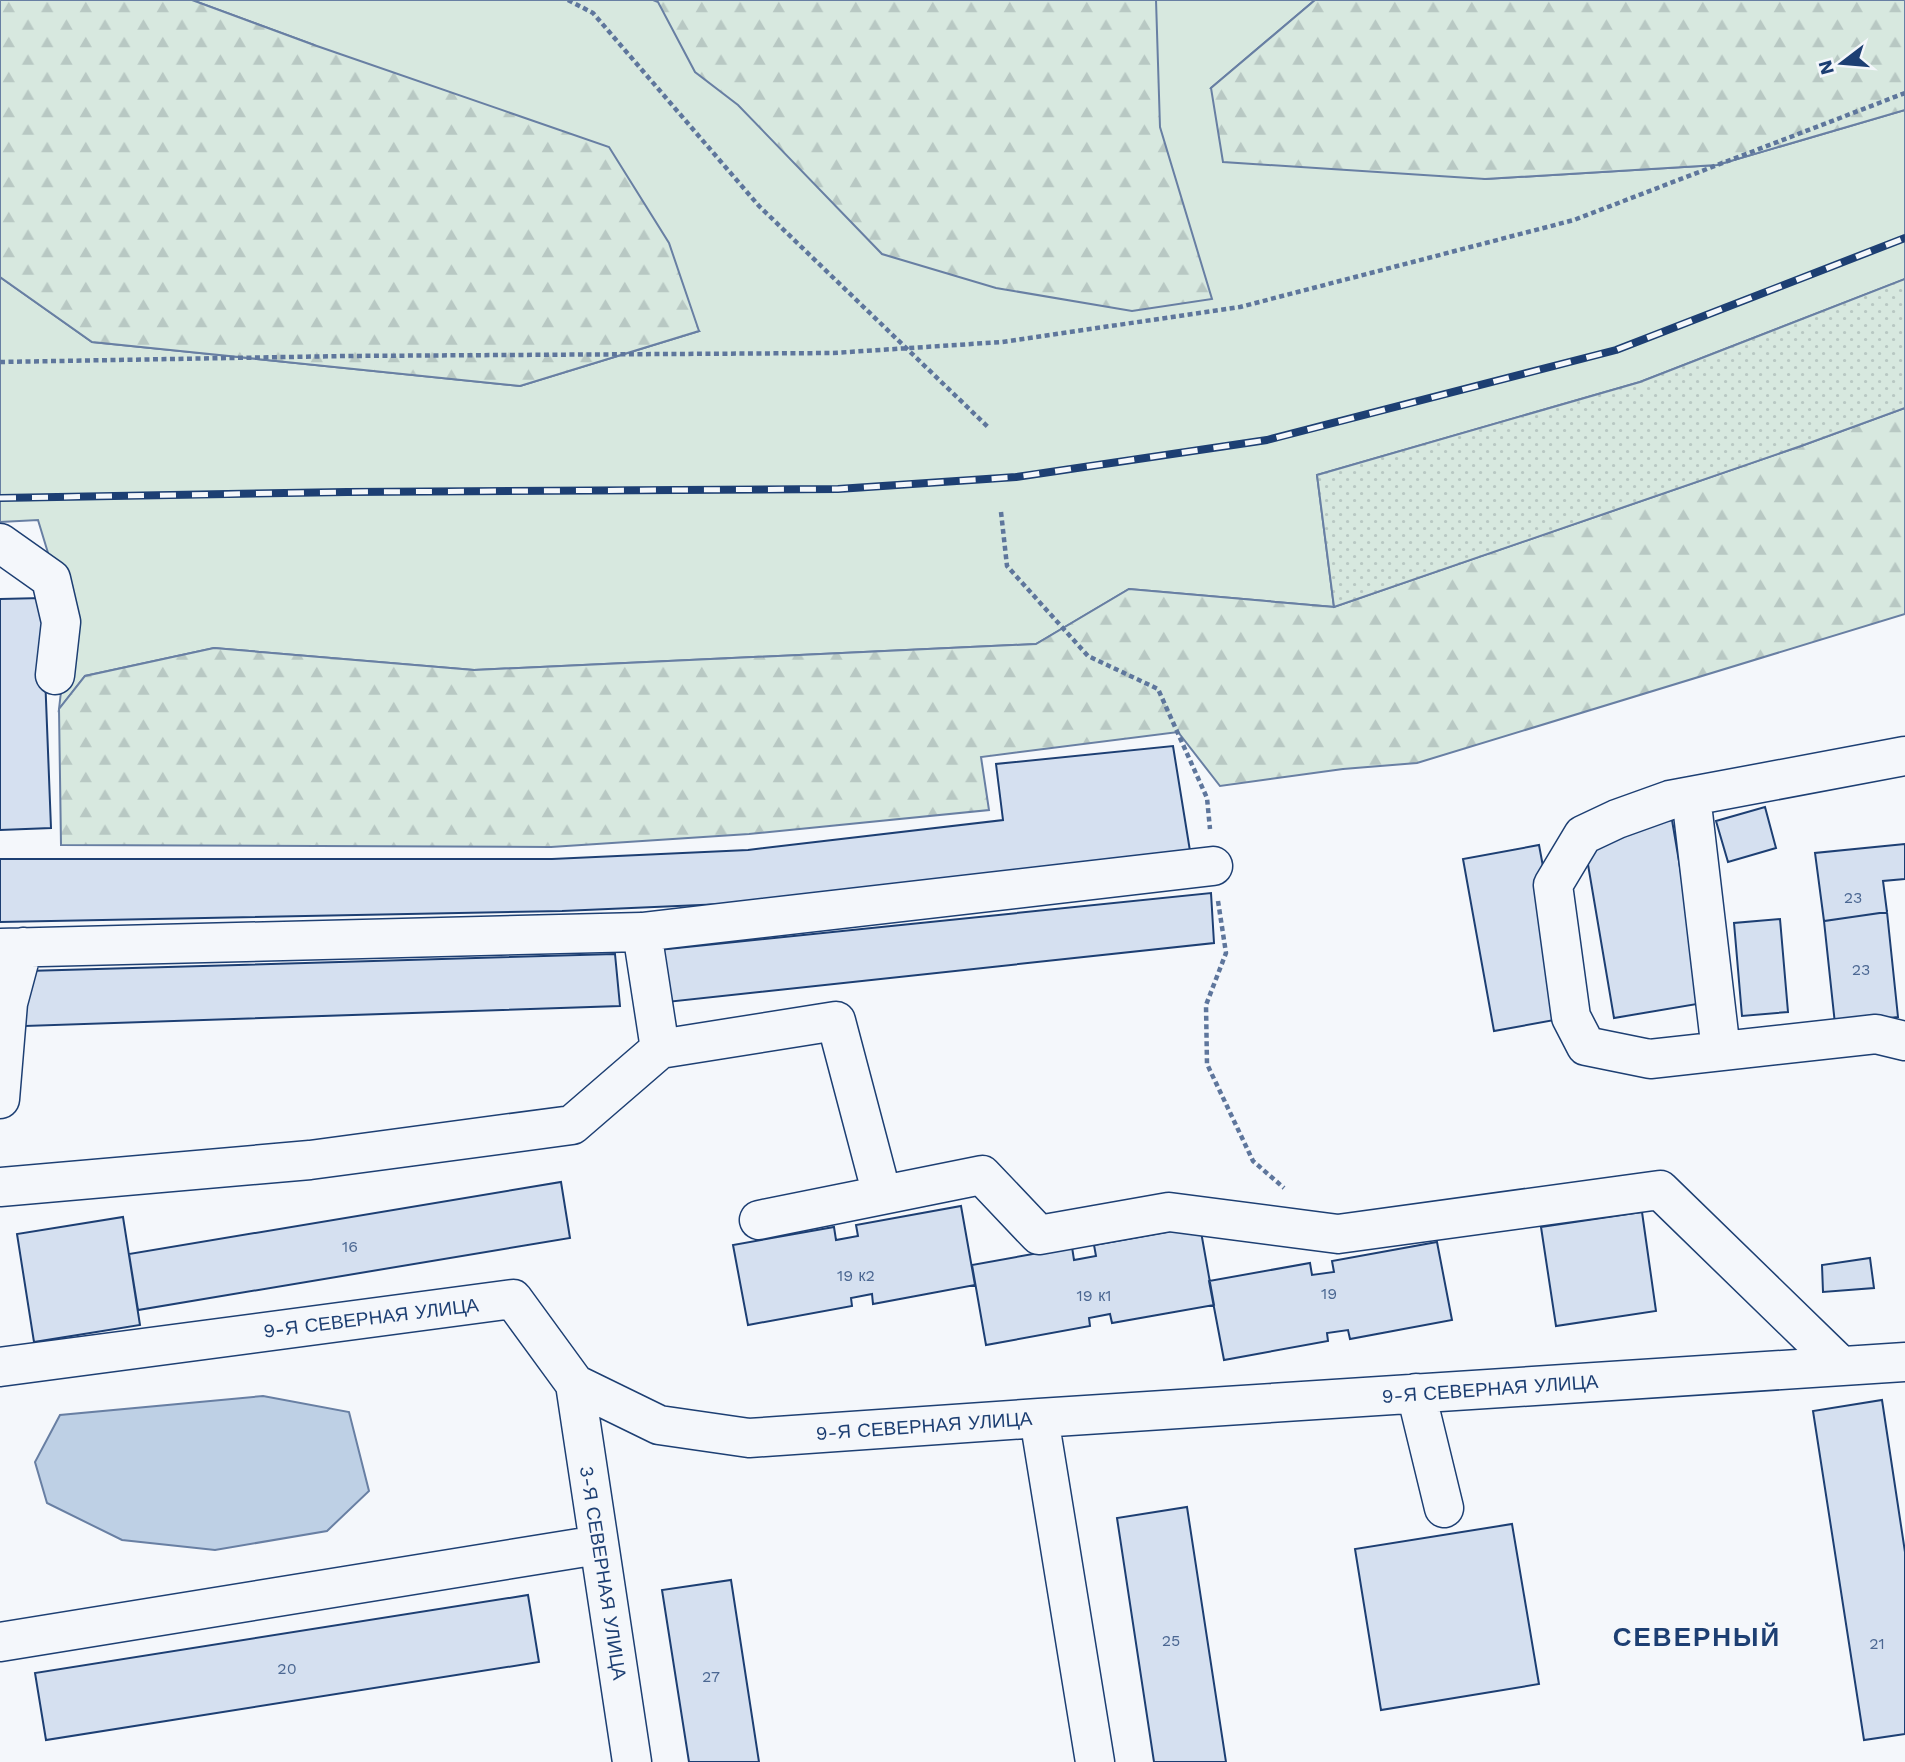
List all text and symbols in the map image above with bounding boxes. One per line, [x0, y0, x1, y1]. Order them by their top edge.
north arrow [1807, 28, 1877, 98]
text: N [1813, 58, 1839, 77]
house number: 23 [1844, 888, 1862, 907]
house number: 23 [1852, 960, 1870, 979]
house number: 16 [342, 1237, 358, 1256]
house number: 19 к2 [837, 1266, 875, 1285]
house number: 19 [1321, 1284, 1337, 1303]
house number: 19 к1 [1077, 1286, 1111, 1305]
street label: 9-Я СЕВЕРНАЯ УЛИЦА [262, 1293, 480, 1343]
street label: 9-Я СЕВЕРНАЯ УЛИЦА [1381, 1370, 1599, 1408]
street label: 9-Я СЕВЕРНАЯ УЛИЦА [815, 1407, 1033, 1445]
street label: 3-Я СЕВЕРНАЯ УЛИЦА [575, 1464, 631, 1682]
district label: СЕВЕРНЫЙ [1613, 1622, 1781, 1652]
house number: 25 [1162, 1631, 1180, 1650]
house number: 21 [1869, 1634, 1885, 1653]
house number: 20 [277, 1659, 297, 1678]
house number: 27 [702, 1667, 720, 1686]

